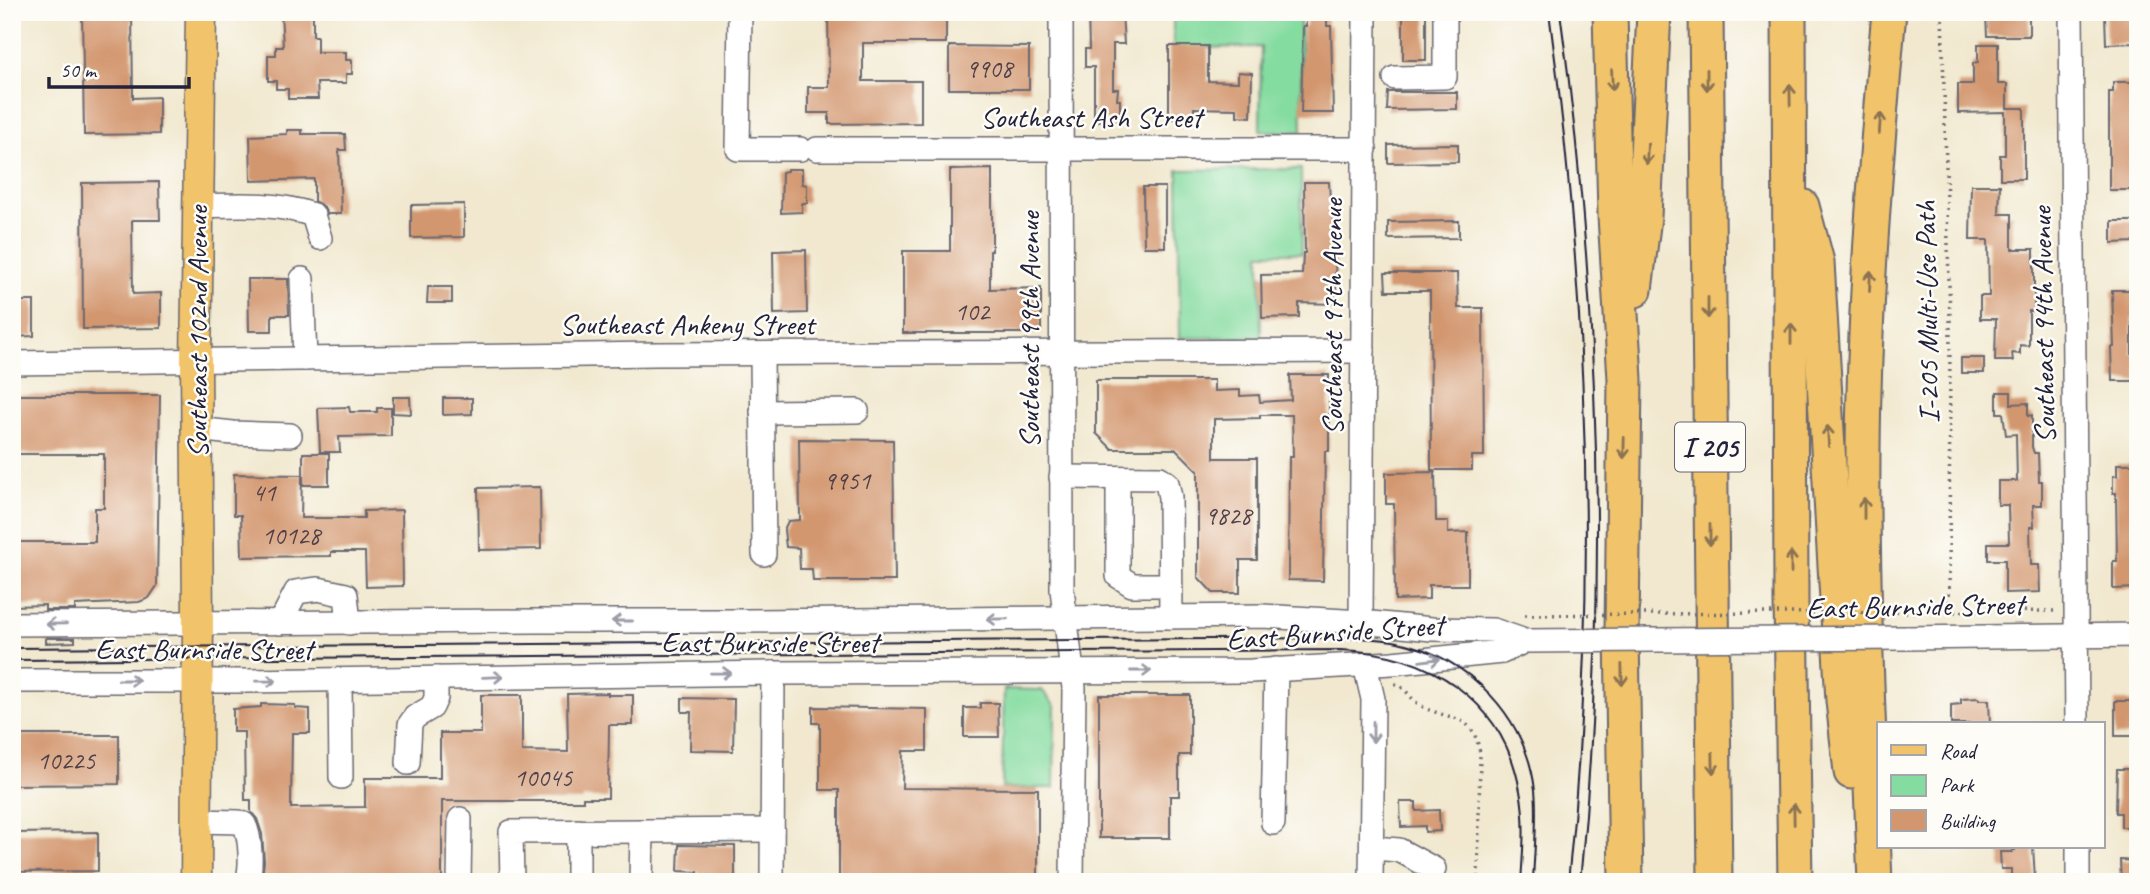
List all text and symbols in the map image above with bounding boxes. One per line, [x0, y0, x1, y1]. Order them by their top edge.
scale bar [49, 46, 189, 90]
house number: 9908 [966, 52, 1015, 85]
text: 50 m [60, 57, 98, 83]
one-way arrow [1605, 69, 1619, 92]
one-way arrow [1700, 69, 1714, 92]
one-way arrow [1783, 84, 1797, 107]
street label: Southeast Ash Street [980, 98, 1206, 136]
one-way arrow [1873, 112, 1886, 135]
one-way arrow [1640, 142, 1653, 165]
street label: Southeast 97th Avenue [1313, 196, 1351, 435]
street label: I-205 Multi-Use Path [1906, 200, 1948, 424]
street label: Southeast 102nd Avenue [178, 204, 216, 458]
street label: Southeast 94th Avenue [2022, 204, 2064, 444]
street label: Southeast 99th Avenue [1010, 209, 1048, 448]
one-way arrow [1863, 270, 1876, 293]
house number: 102 [954, 295, 992, 328]
one-way arrow [1702, 296, 1715, 319]
street label: Southeast Ankeny Street [560, 305, 817, 343]
one-way arrow [1784, 323, 1798, 346]
road number: I 205 [1675, 422, 1745, 472]
one-way arrow [1821, 425, 1834, 448]
one-way arrow [1617, 436, 1631, 459]
house number: 9951 [824, 464, 872, 497]
house number: 41 [252, 476, 277, 509]
one-way arrow [1857, 497, 1871, 520]
house number: 9828 [1205, 499, 1254, 532]
house number: 10128 [262, 519, 323, 552]
one-way arrow [1703, 524, 1717, 547]
one-way arrow [1784, 550, 1798, 573]
street label: East Burnside Street [1806, 585, 2028, 627]
street label: East Burnside Street [1225, 605, 1449, 659]
one-way arrow [985, 612, 1008, 626]
one-way arrow [611, 614, 634, 628]
one-way arrow [45, 617, 68, 631]
street label: East Burnside Street [661, 623, 883, 661]
street label: East Burnside Street [95, 630, 317, 668]
one-way arrow [1418, 653, 1441, 666]
one-way arrow [1616, 663, 1629, 686]
one-way arrow [1129, 664, 1152, 678]
one-way arrow [709, 666, 732, 680]
one-way arrow [481, 670, 504, 683]
one-way arrow [118, 673, 141, 687]
one-way arrow [254, 674, 277, 688]
one-way arrow [1366, 720, 1380, 743]
legend [1877, 722, 2104, 848]
text: Road [1940, 738, 1979, 764]
house number: 10225 [37, 744, 97, 777]
one-way arrow [1707, 751, 1720, 774]
house number: 10045 [514, 761, 574, 794]
text: Park [1940, 772, 1975, 798]
one-way arrow [1787, 802, 1801, 825]
text: Building [1940, 808, 1997, 834]

